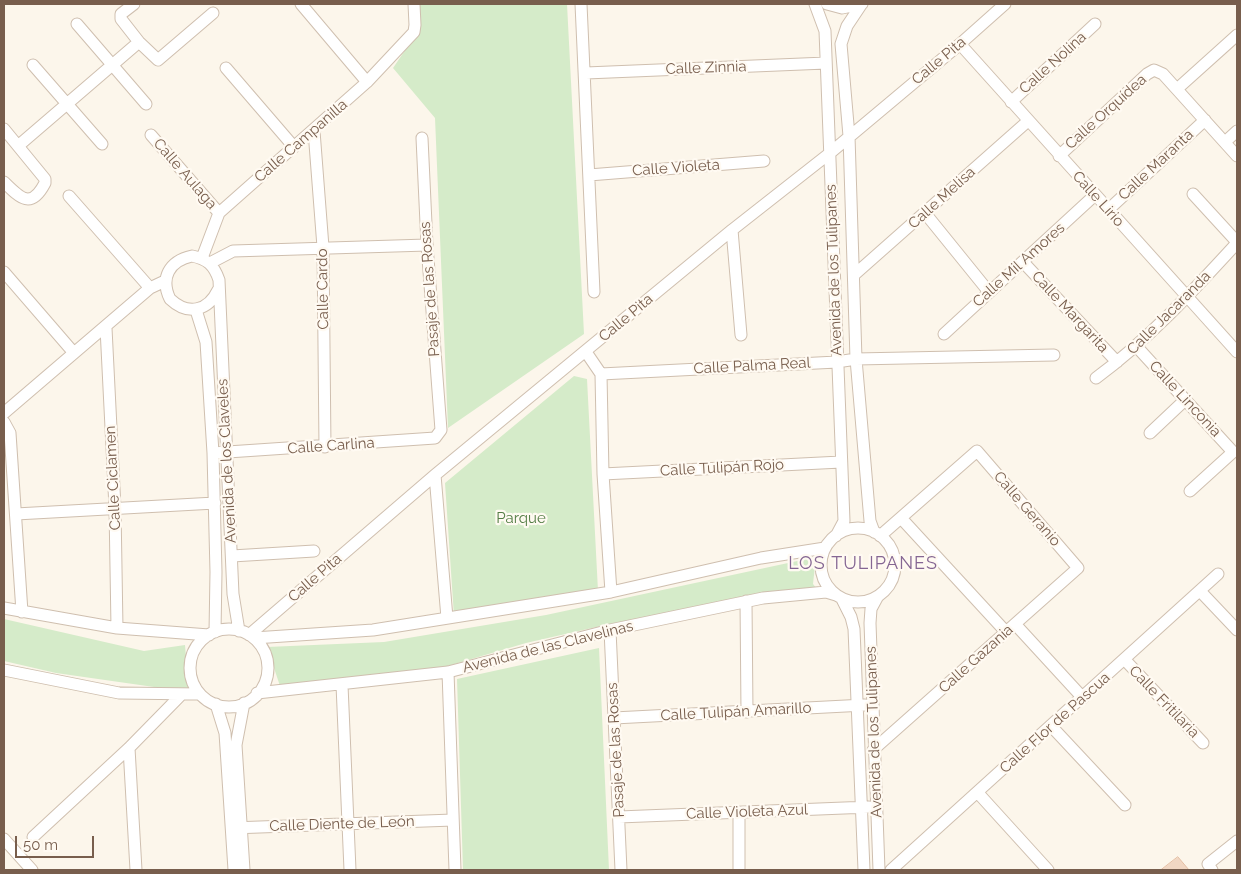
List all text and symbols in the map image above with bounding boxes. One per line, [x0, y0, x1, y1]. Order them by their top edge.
street label: Calle Nolina [1016, 28, 1090, 98]
street label: Calle Pita [908, 33, 970, 89]
street label: Calle Zinnia [665, 58, 747, 78]
street label: Calle Orquídea [1062, 71, 1150, 153]
street label: Calle Campanilla [251, 96, 351, 186]
street label: Calle Maranta [1115, 126, 1197, 204]
street label: Calle Aulaga [149, 135, 221, 213]
street label: Calle Violeta [632, 156, 720, 180]
street label: Calle Melisa [905, 163, 979, 233]
street label: Calle Lirio [1068, 167, 1128, 231]
street label: Avenida de los Tulipanes [822, 184, 846, 356]
street label: Calle Mil Amores [969, 219, 1069, 311]
street label: Pasaje de las Rosas [416, 221, 444, 357]
street label: Calle Cardo [313, 248, 333, 330]
street label: Calle Margarita [1028, 268, 1112, 356]
street label: Calle Jacaranda [1124, 268, 1214, 358]
street label: Calle Pita [595, 290, 657, 346]
street label: Calle Palma Real [693, 354, 811, 378]
street label: Calle Linconia [1145, 357, 1225, 441]
street label: Avenida de los Claveles [214, 378, 240, 544]
street label: Calle Ciclamen [101, 425, 125, 531]
street label: Calle Carlina [287, 434, 375, 458]
street label: Calle Tulipán Rojo [660, 456, 784, 480]
street label: Calle Geranio [990, 468, 1064, 550]
park label: Parque [496, 509, 546, 527]
street label: Calle Pita [285, 550, 345, 606]
district label: LOS TULIPANES [787, 553, 939, 575]
street label: Avenida de las Clavelinas [461, 617, 635, 677]
street label: Calle Gazania [935, 621, 1017, 697]
street label: Avenida de los Tulipanes [862, 646, 886, 818]
street label: Calle Fritilaria [1125, 662, 1203, 742]
street label: Calle Flor de Pascua [996, 669, 1114, 777]
street label: Pasaje de las Rosas [603, 682, 629, 818]
street label: Calle Tulipán Amarillo [660, 699, 812, 725]
street label: Calle Violeta Azul [686, 801, 808, 823]
street label: Calle Diente de León [269, 812, 415, 836]
scale bar [18, 826, 96, 858]
text: 50 m [23, 836, 58, 854]

